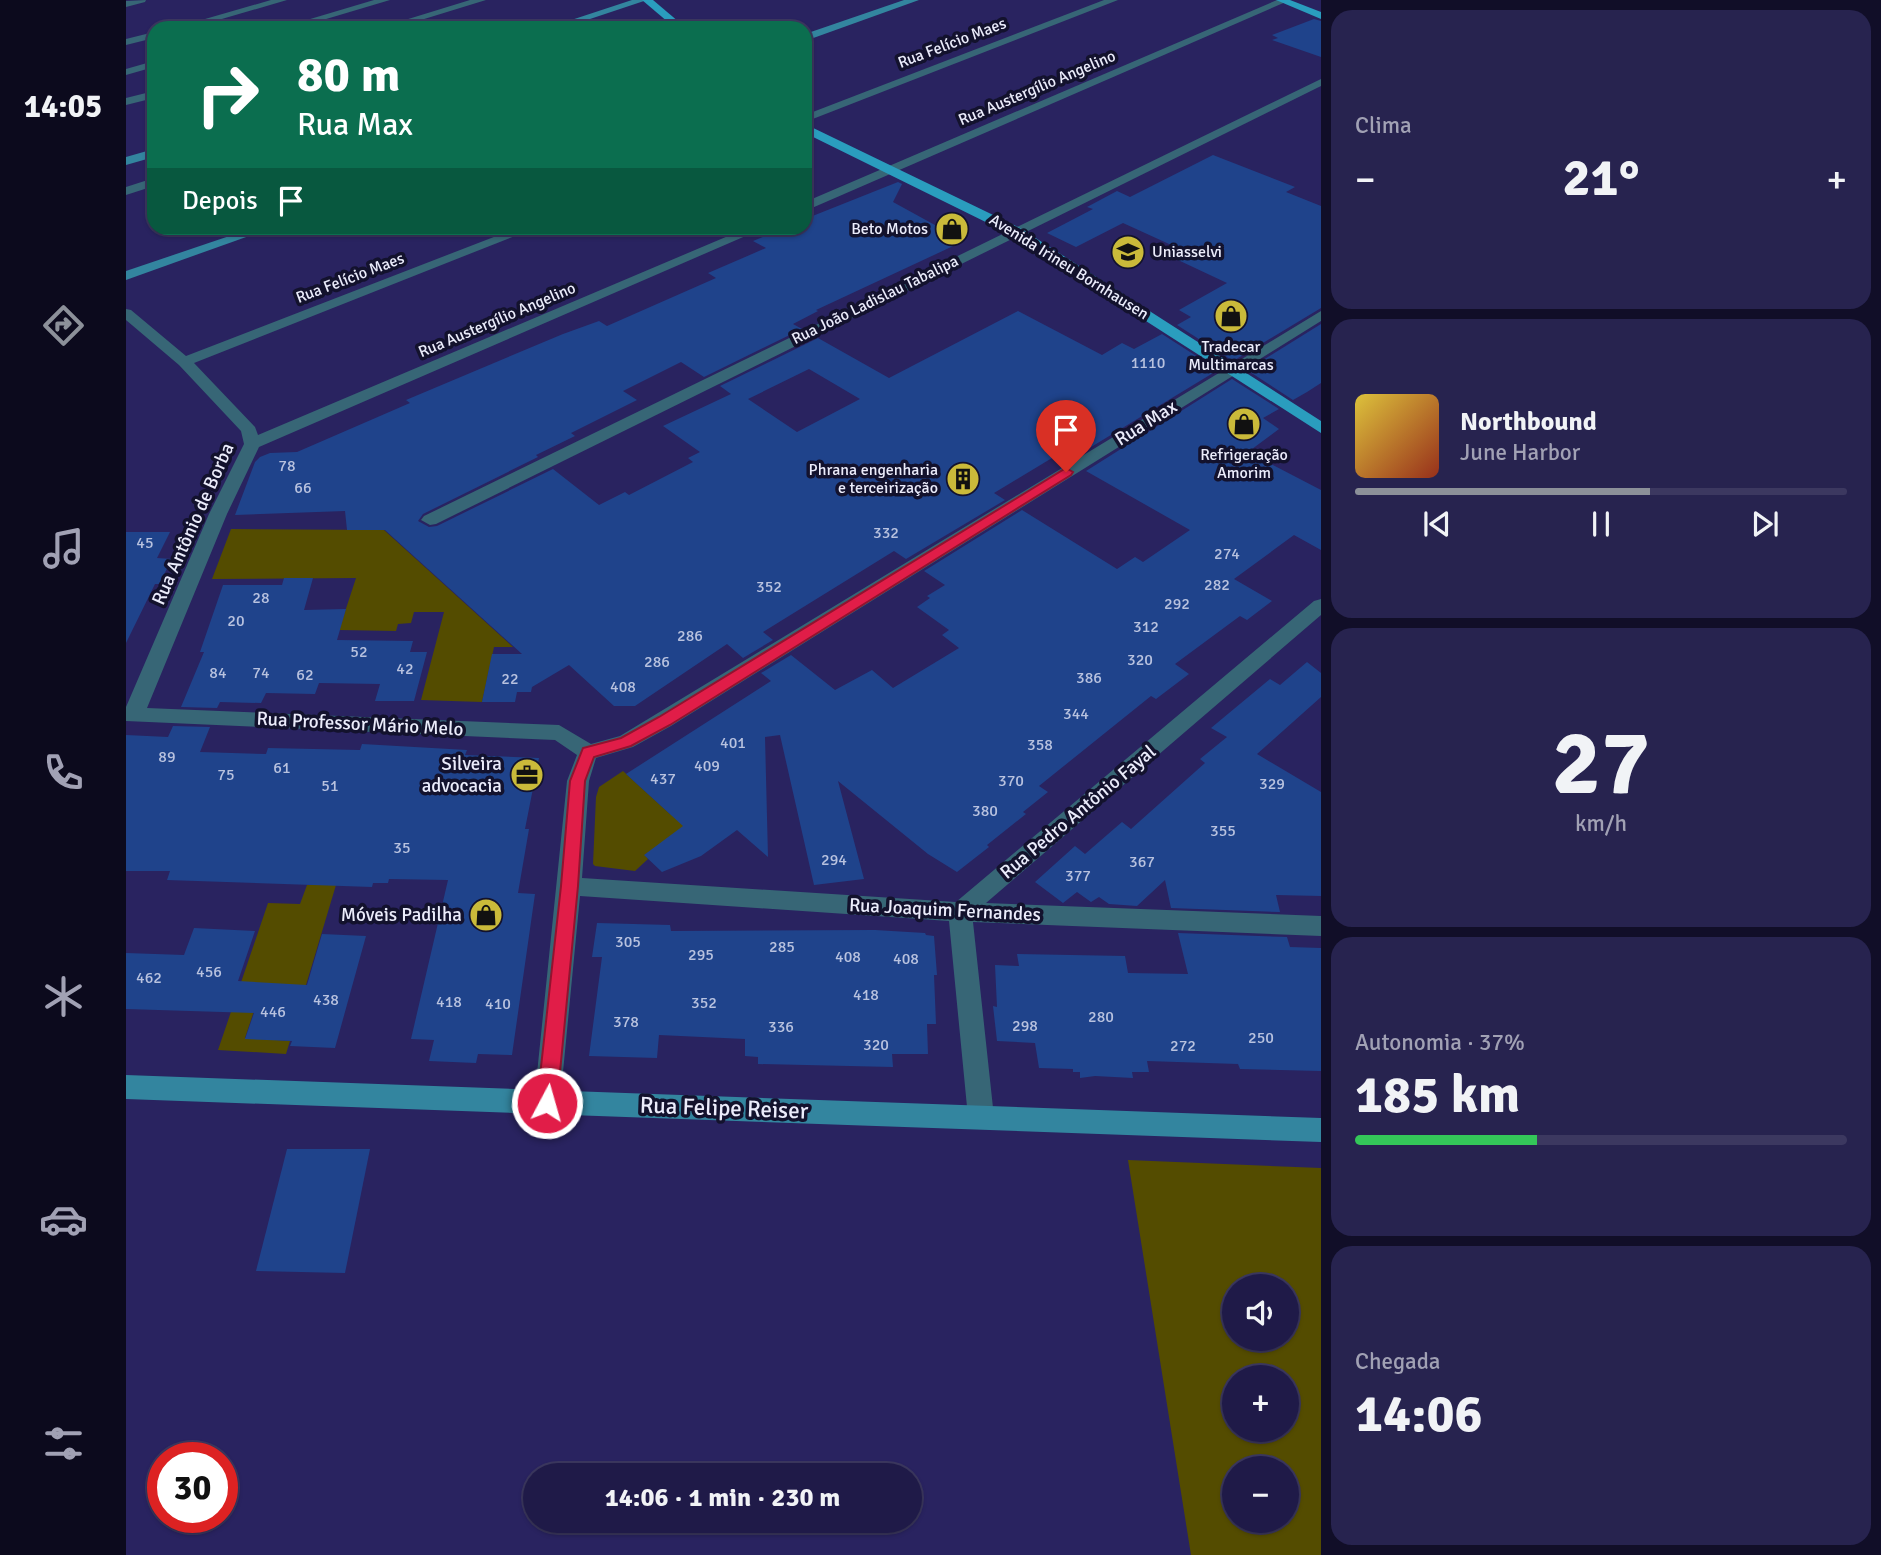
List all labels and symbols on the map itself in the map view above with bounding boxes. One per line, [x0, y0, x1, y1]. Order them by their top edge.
street label: Rua Felício Maes [895, 13, 1009, 73]
street label: Rua Austergílio Angelino [955, 46, 1119, 130]
shop icon: Beto Motos [933, 210, 971, 248]
street label: Avenida Irineu Bornhausen [986, 210, 1152, 324]
place label: Beto Motos [851, 219, 928, 239]
school or university icon: Uniasselvi [1109, 233, 1147, 271]
place label: Uniasselvi [1152, 242, 1222, 262]
street label: Rua Felício Maes [293, 248, 407, 308]
street label: Rua João Ladislau Tabalipa [788, 251, 962, 349]
street label: Rua Austergílio Angelino [415, 278, 579, 362]
shop icon: Tradecar Multimarcas [1212, 297, 1250, 335]
place label: Tradecar Multimarcas [1188, 337, 1274, 375]
house number: 1110 [1131, 353, 1165, 373]
street label: Rua Max [1110, 394, 1182, 451]
pin [1036, 400, 1096, 472]
shop icon: Refrigeração Amorim [1225, 405, 1263, 443]
street label: Rua Antônio de Borba [146, 439, 240, 609]
place label: Refrigeração Amorim [1200, 445, 1288, 483]
house number: 78 [278, 456, 296, 476]
place label: Phrana engenharia e terceirização [809, 460, 938, 498]
building icon: Phrana engenharia e terceirização [944, 460, 982, 498]
house number: 66 [294, 478, 312, 498]
house number: 332 [873, 523, 899, 543]
house number: 45 [136, 533, 154, 553]
house number: 274 [1214, 544, 1240, 564]
house number: 282 [1204, 575, 1230, 595]
house number: 352 [756, 577, 782, 597]
house number: 28 [252, 588, 270, 608]
house number: 292 [1164, 594, 1190, 614]
house number: 20 [227, 611, 245, 631]
house number: 312 [1133, 617, 1159, 637]
house number: 286 [677, 626, 703, 646]
house number: 52 [350, 642, 368, 662]
house number: 320 [1127, 650, 1153, 670]
house number: 286 [644, 652, 670, 672]
house number: 42 [396, 659, 414, 679]
house number: 84 [209, 663, 227, 683]
house number: 74 [252, 663, 270, 683]
house number: 62 [296, 665, 314, 685]
house number: 386 [1076, 668, 1102, 688]
house number: 22 [501, 669, 519, 689]
house number: 408 [610, 677, 636, 697]
house number: 344 [1063, 704, 1089, 724]
street label: Rua Professor Mário Melo [256, 707, 464, 741]
house number: 401 [720, 733, 746, 753]
house number: 358 [1027, 735, 1053, 755]
street label: Rua Pedro Antônio Fayal [995, 740, 1161, 884]
house number: 89 [158, 747, 176, 767]
place label: Silveira advocacia [422, 752, 502, 798]
office icon: Silveira advocacia [508, 756, 546, 794]
house number: 409 [694, 756, 720, 776]
house number: 61 [273, 758, 291, 778]
house number: 75 [217, 765, 235, 785]
house number: 437 [650, 769, 676, 789]
house number: 370 [998, 771, 1024, 791]
house number: 329 [1259, 774, 1285, 794]
house number: 51 [321, 776, 339, 796]
house number: 380 [972, 801, 998, 821]
house number: 355 [1210, 821, 1236, 841]
house number: 35 [393, 838, 411, 858]
house number: 294 [821, 850, 847, 870]
house number: 367 [1129, 852, 1155, 872]
house number: 377 [1065, 866, 1091, 886]
street label: Rua Joaquim Fernandes [848, 893, 1042, 927]
shop icon: Móveis Padilha [467, 896, 505, 934]
place label: Móveis Padilha [341, 903, 462, 927]
house number: 305 [615, 932, 641, 952]
house number: 285 [769, 937, 795, 957]
house number: 295 [688, 945, 714, 965]
house number: 408 [835, 947, 861, 967]
house number: 408 [893, 949, 919, 969]
house number: 456 [196, 962, 222, 982]
house number: 462 [136, 968, 162, 988]
house number: 418 [853, 985, 879, 1005]
house number: 438 [313, 990, 339, 1010]
house number: 418 [436, 992, 462, 1012]
house number: 352 [691, 993, 717, 1013]
house number: 410 [485, 994, 511, 1014]
house number: 446 [260, 1002, 286, 1022]
house number: 280 [1088, 1007, 1114, 1027]
house number: 378 [613, 1012, 639, 1032]
house number: 298 [1012, 1016, 1038, 1036]
house number: 336 [768, 1017, 794, 1037]
house number: 250 [1248, 1028, 1274, 1048]
house number: 320 [863, 1035, 889, 1055]
house number: 272 [1170, 1036, 1196, 1056]
position arrow [510, 1066, 584, 1140]
street label: Rua Felipe Reiser [639, 1091, 809, 1125]
speed limit sign: 30 [147, 1442, 238, 1533]

